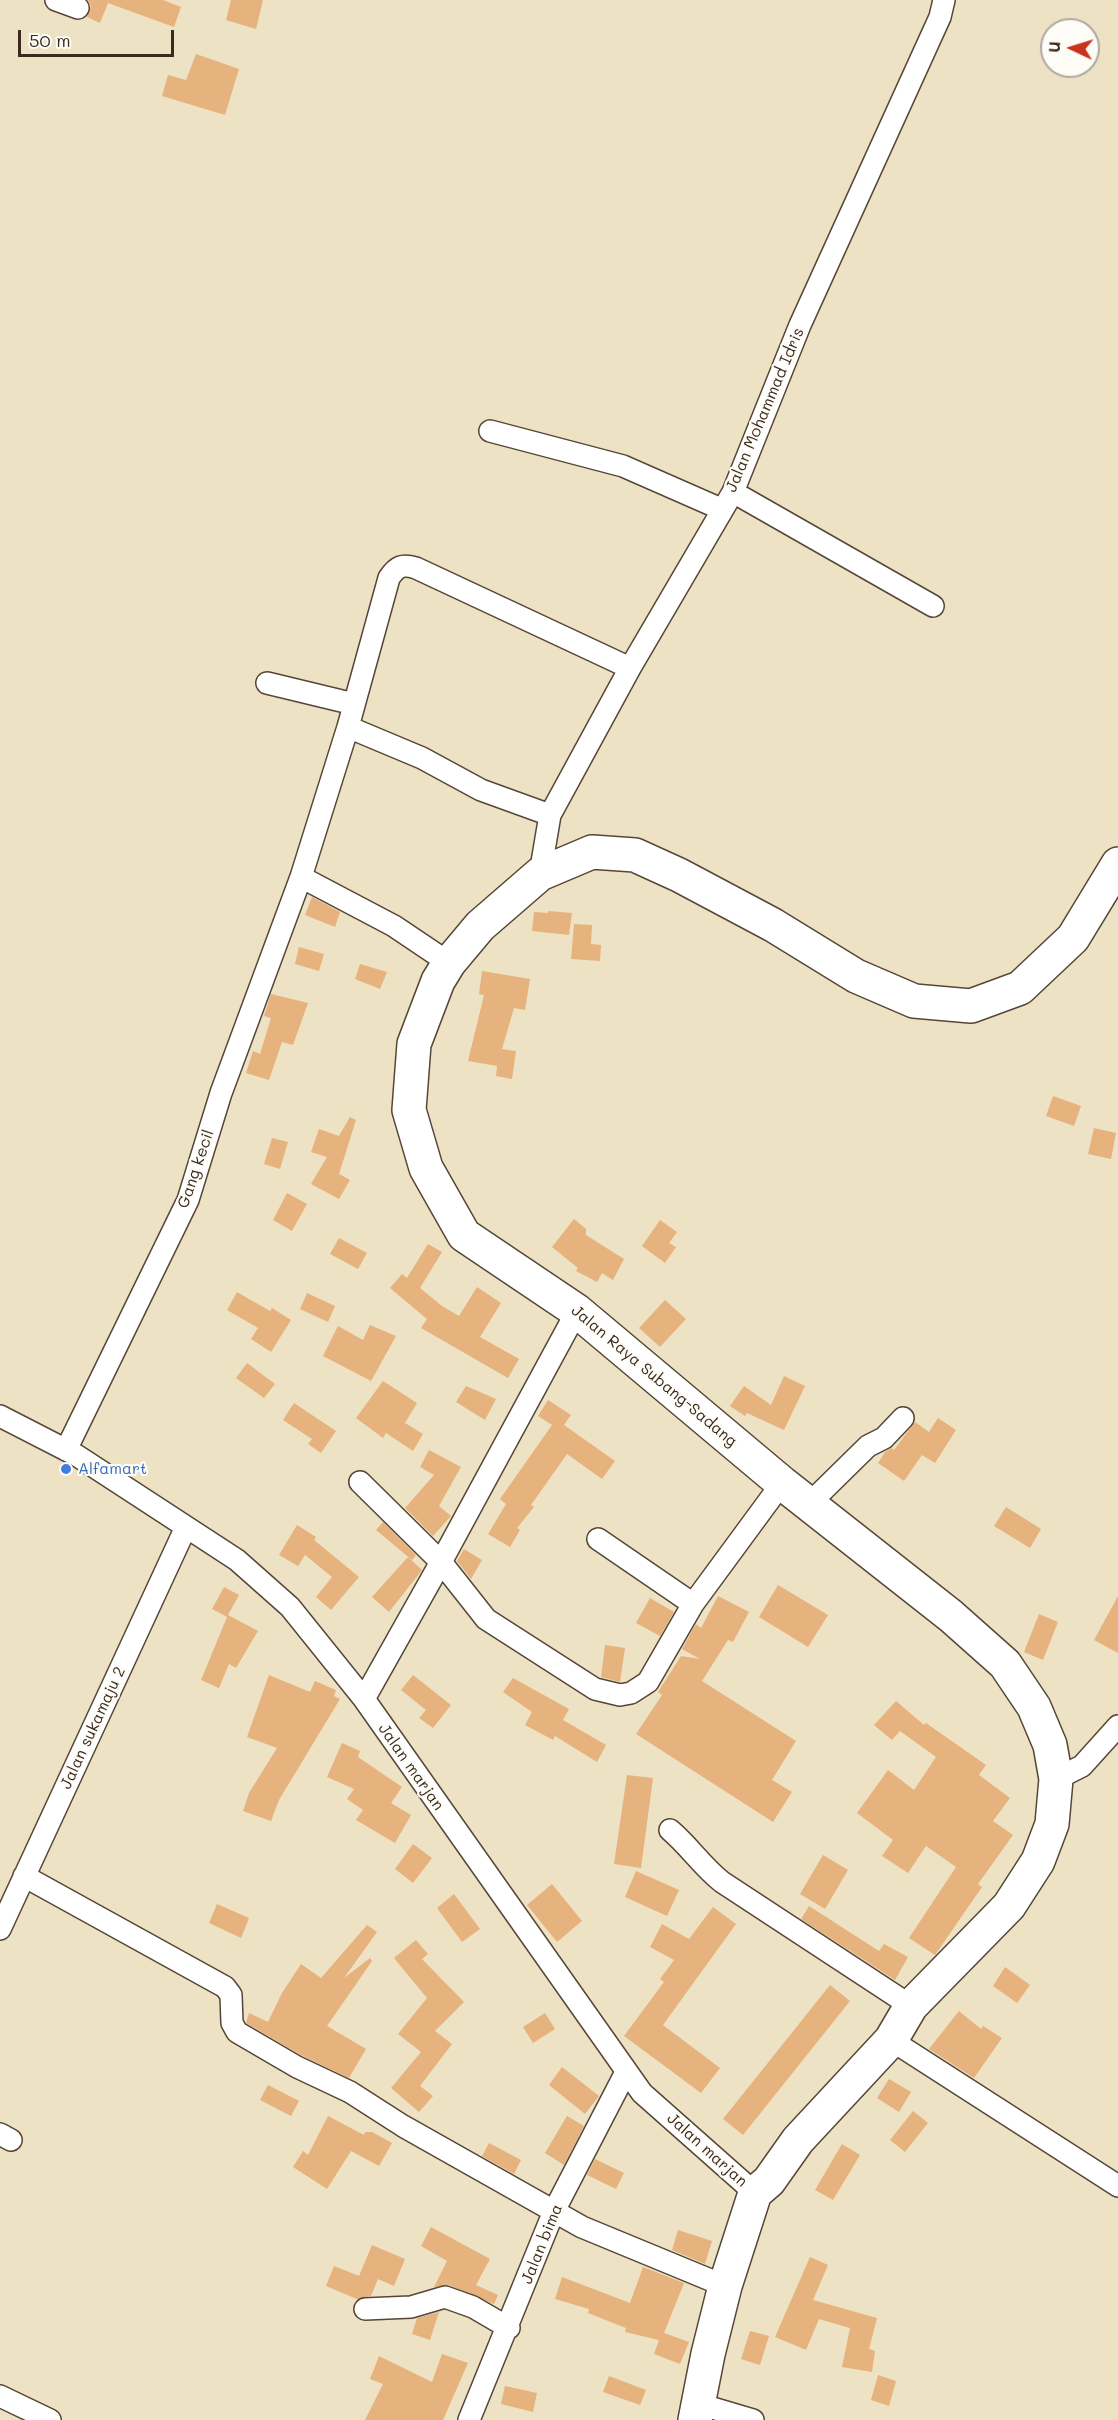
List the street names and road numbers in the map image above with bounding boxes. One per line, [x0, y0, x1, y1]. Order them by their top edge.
street label: Jalan Mohammad Idris [722, 325, 808, 495]
street label: Gang kecil [174, 1127, 218, 1211]
street label: Jalan Raya Subang-Sadang [567, 1301, 741, 1451]
street label: Jalan sukamaju 2 [56, 1664, 130, 1792]
street label: Jalan marjan [374, 1720, 448, 1814]
street label: Jalan marjan [663, 2109, 751, 2191]
street label: Jalan bima [517, 2201, 567, 2287]

